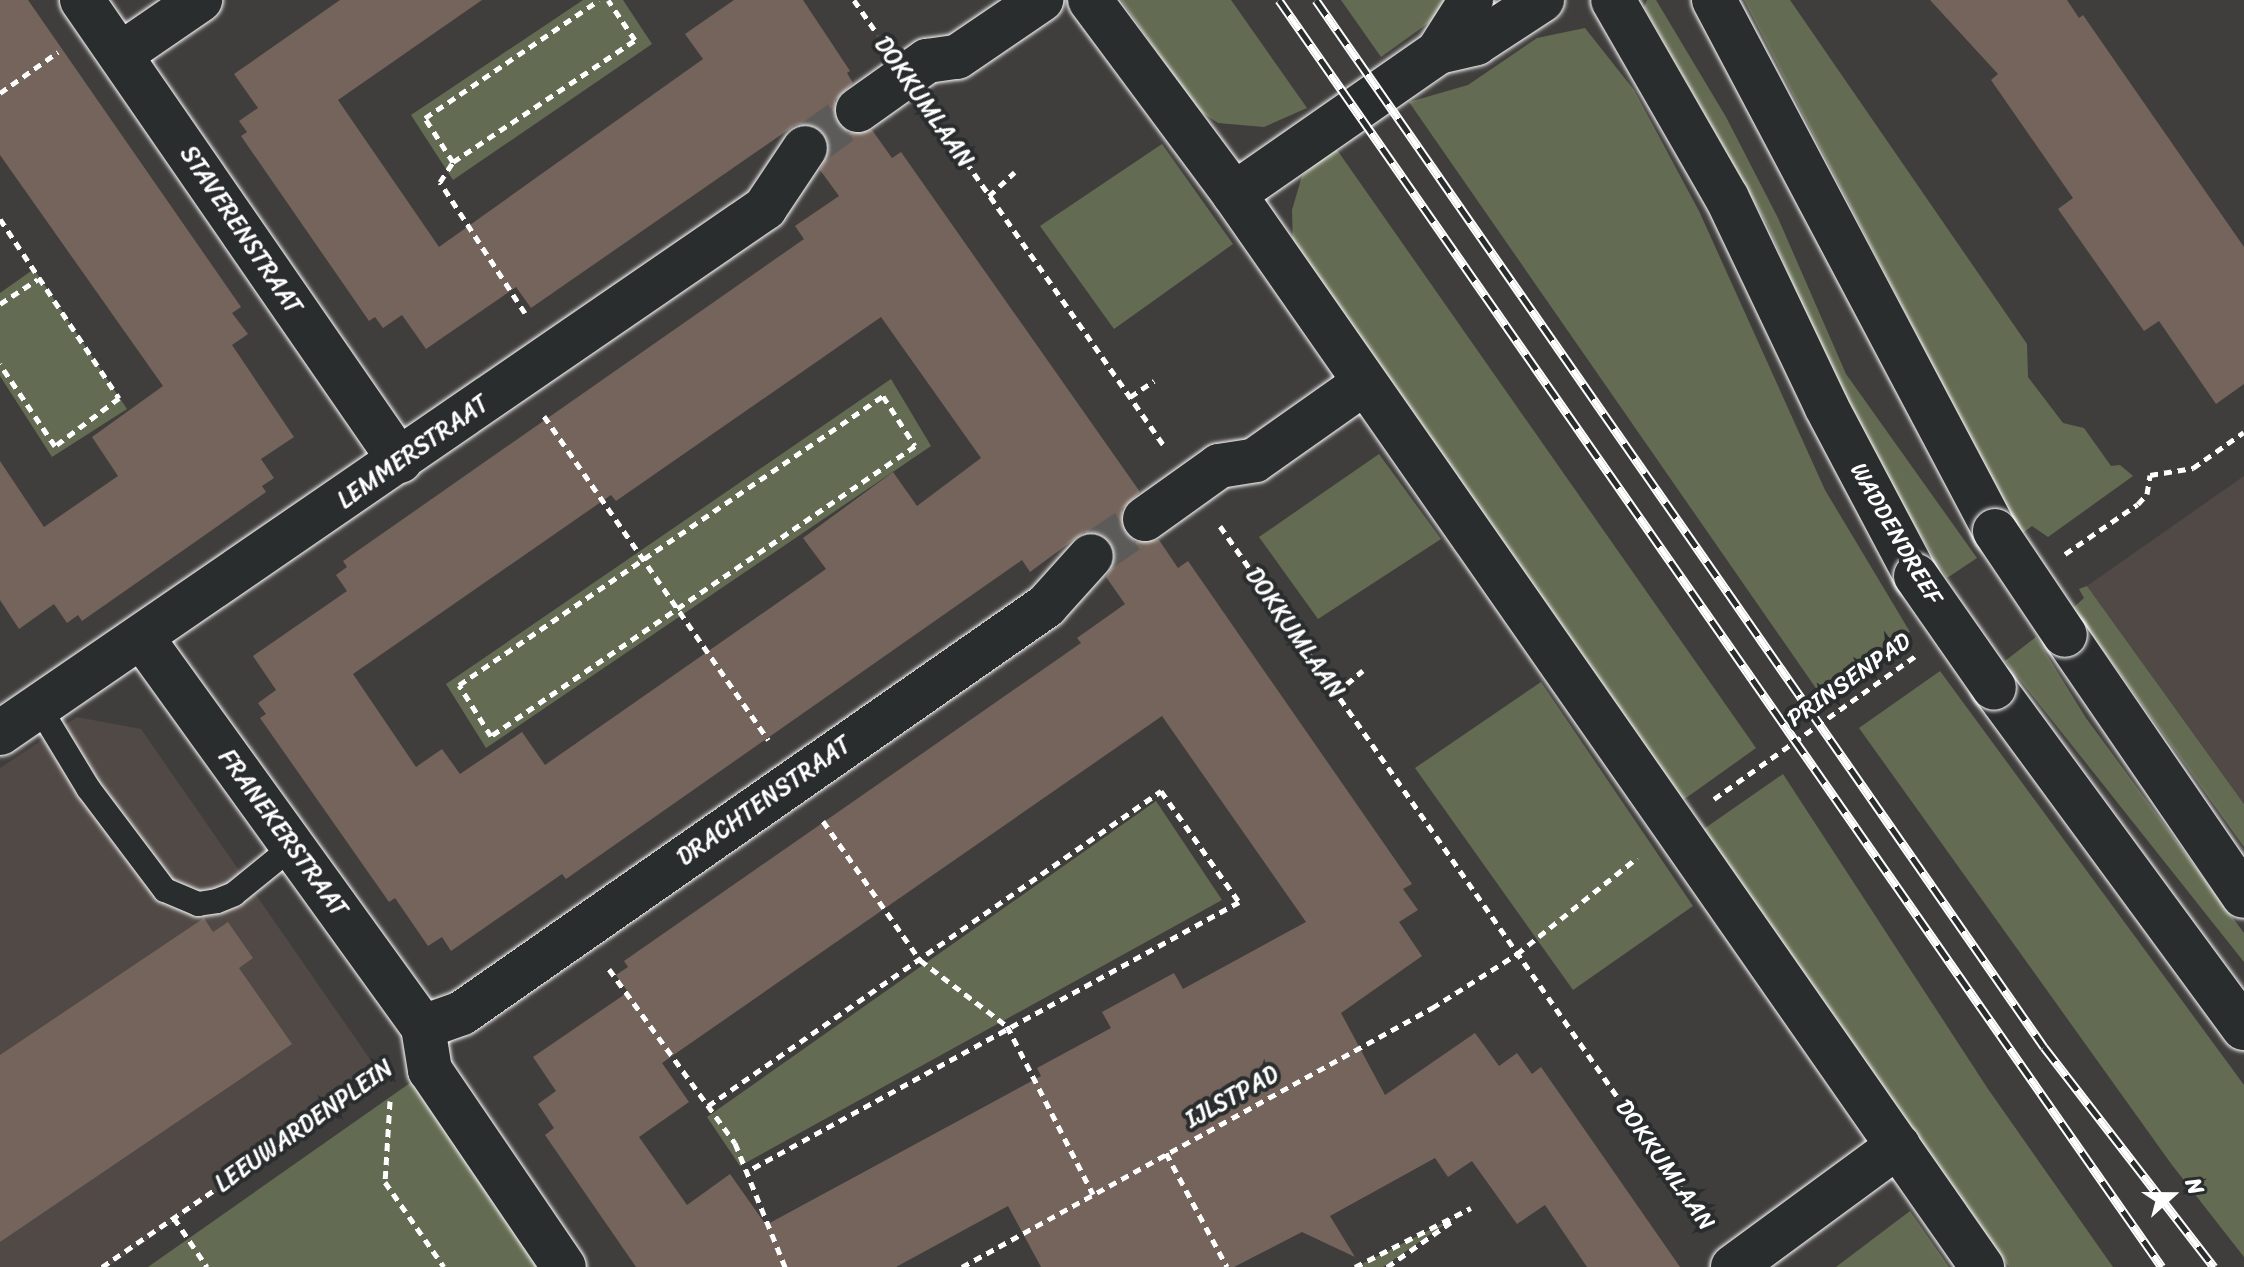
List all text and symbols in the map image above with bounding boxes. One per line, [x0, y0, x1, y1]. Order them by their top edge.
street label: DOKKUMLAAN [868, 31, 980, 173]
street label: STAVERENSTRAAT [174, 140, 308, 320]
street label: LEMMERSTRAAT [332, 389, 494, 515]
street label: WADDENDREEF [1844, 458, 1948, 610]
street label: DOKKUMLAAN [1239, 562, 1351, 704]
street label: PRINSENPAD [1782, 627, 1916, 733]
street label: DRACHTENSTRAAT [671, 730, 857, 872]
street label: FRANEKERSTRAAT [213, 744, 353, 922]
street label: LEEUWARDENPLEIN [209, 1054, 399, 1198]
street label: IJLSTPAD [1180, 1060, 1284, 1134]
street label: DOKKUMLAAN [1609, 1094, 1721, 1236]
north arrow [2132, 1155, 2212, 1235]
text: N [2174, 1172, 2216, 1200]

